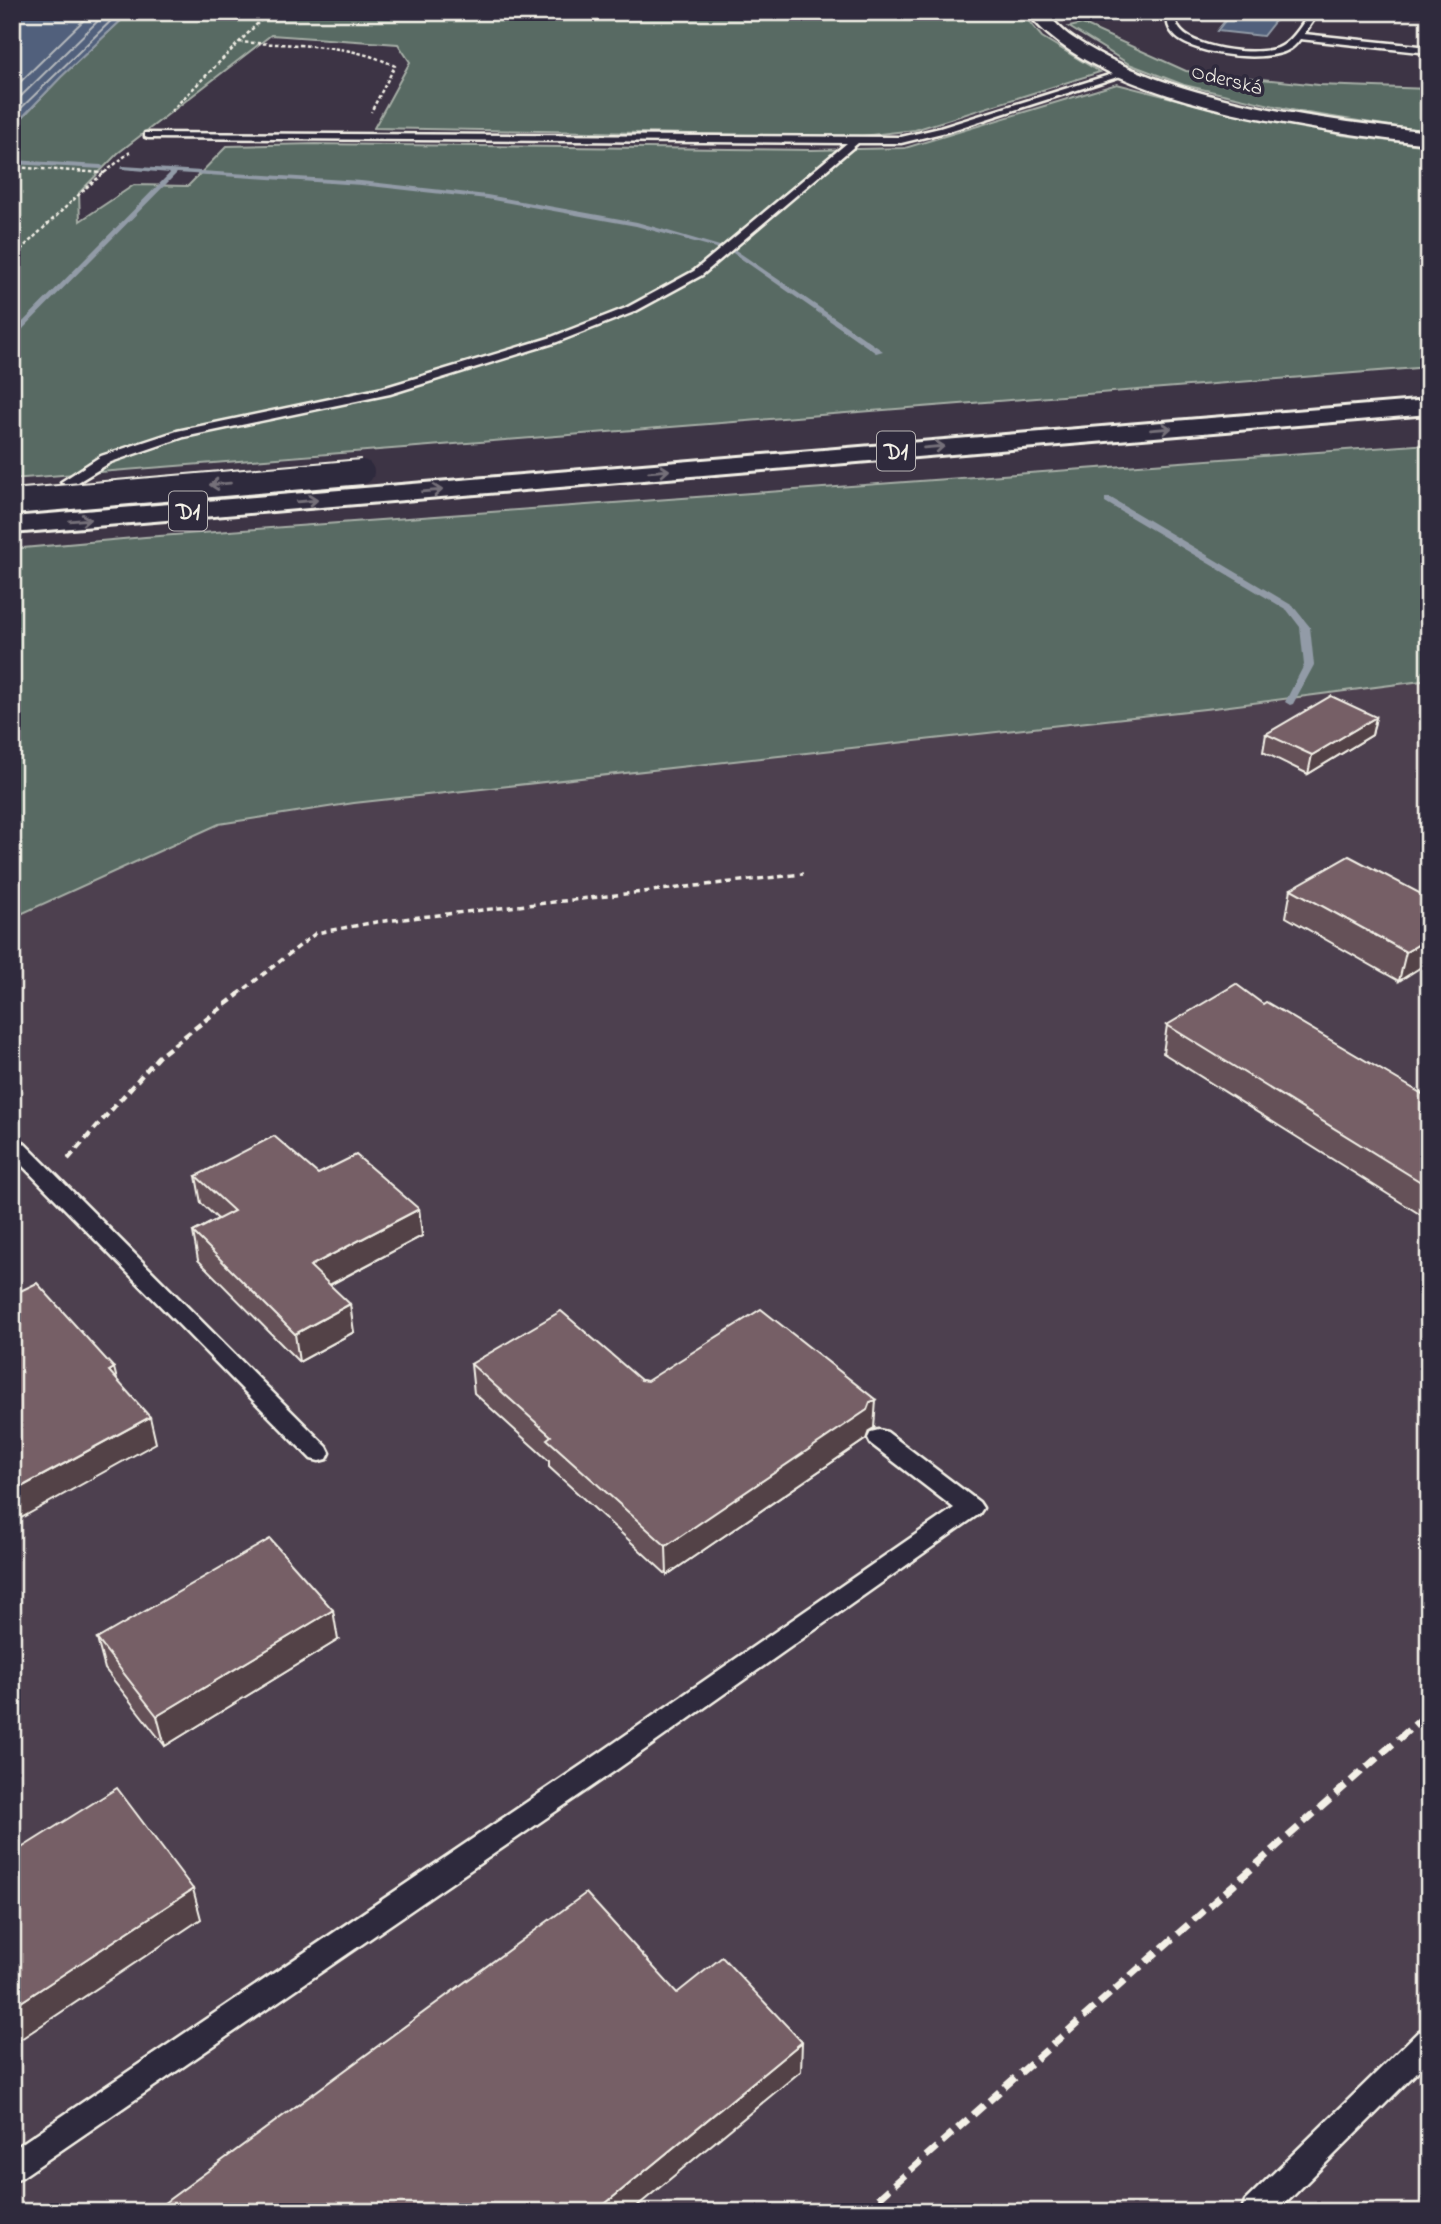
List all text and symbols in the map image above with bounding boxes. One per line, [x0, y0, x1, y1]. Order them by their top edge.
street label: Oderská [1188, 58, 1265, 104]
one-way arrow [1149, 422, 1172, 435]
road number: D1 [877, 432, 915, 471]
one-way arrow [922, 440, 945, 453]
one-way arrow [647, 464, 669, 477]
one-way arrow [210, 478, 232, 491]
one-way arrow [420, 484, 443, 497]
road number: D1 [169, 491, 207, 530]
one-way arrow [295, 494, 318, 507]
one-way arrow [68, 513, 91, 526]

